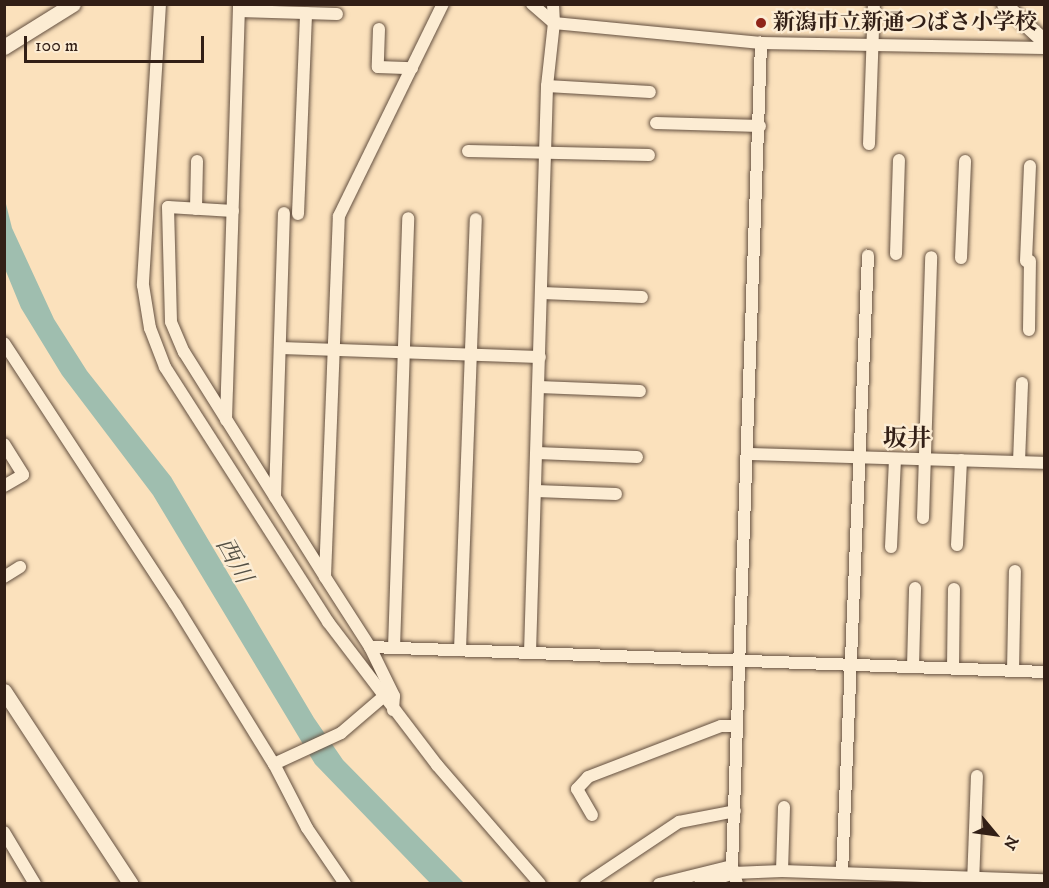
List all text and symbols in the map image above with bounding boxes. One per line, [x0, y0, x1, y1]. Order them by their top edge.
place label: 新潟市立新通つばさ小学校 [773, 10, 1037, 36]
marker: 新潟市立新通つばさ小学校 [754, 16, 768, 30]
scale bar [27, 24, 207, 62]
text: 100 m [35, 35, 78, 57]
district label: 坂井 [883, 426, 931, 454]
water label: 西川 [209, 533, 257, 589]
north arrow [965, 804, 1025, 864]
text: N [999, 832, 1023, 853]

